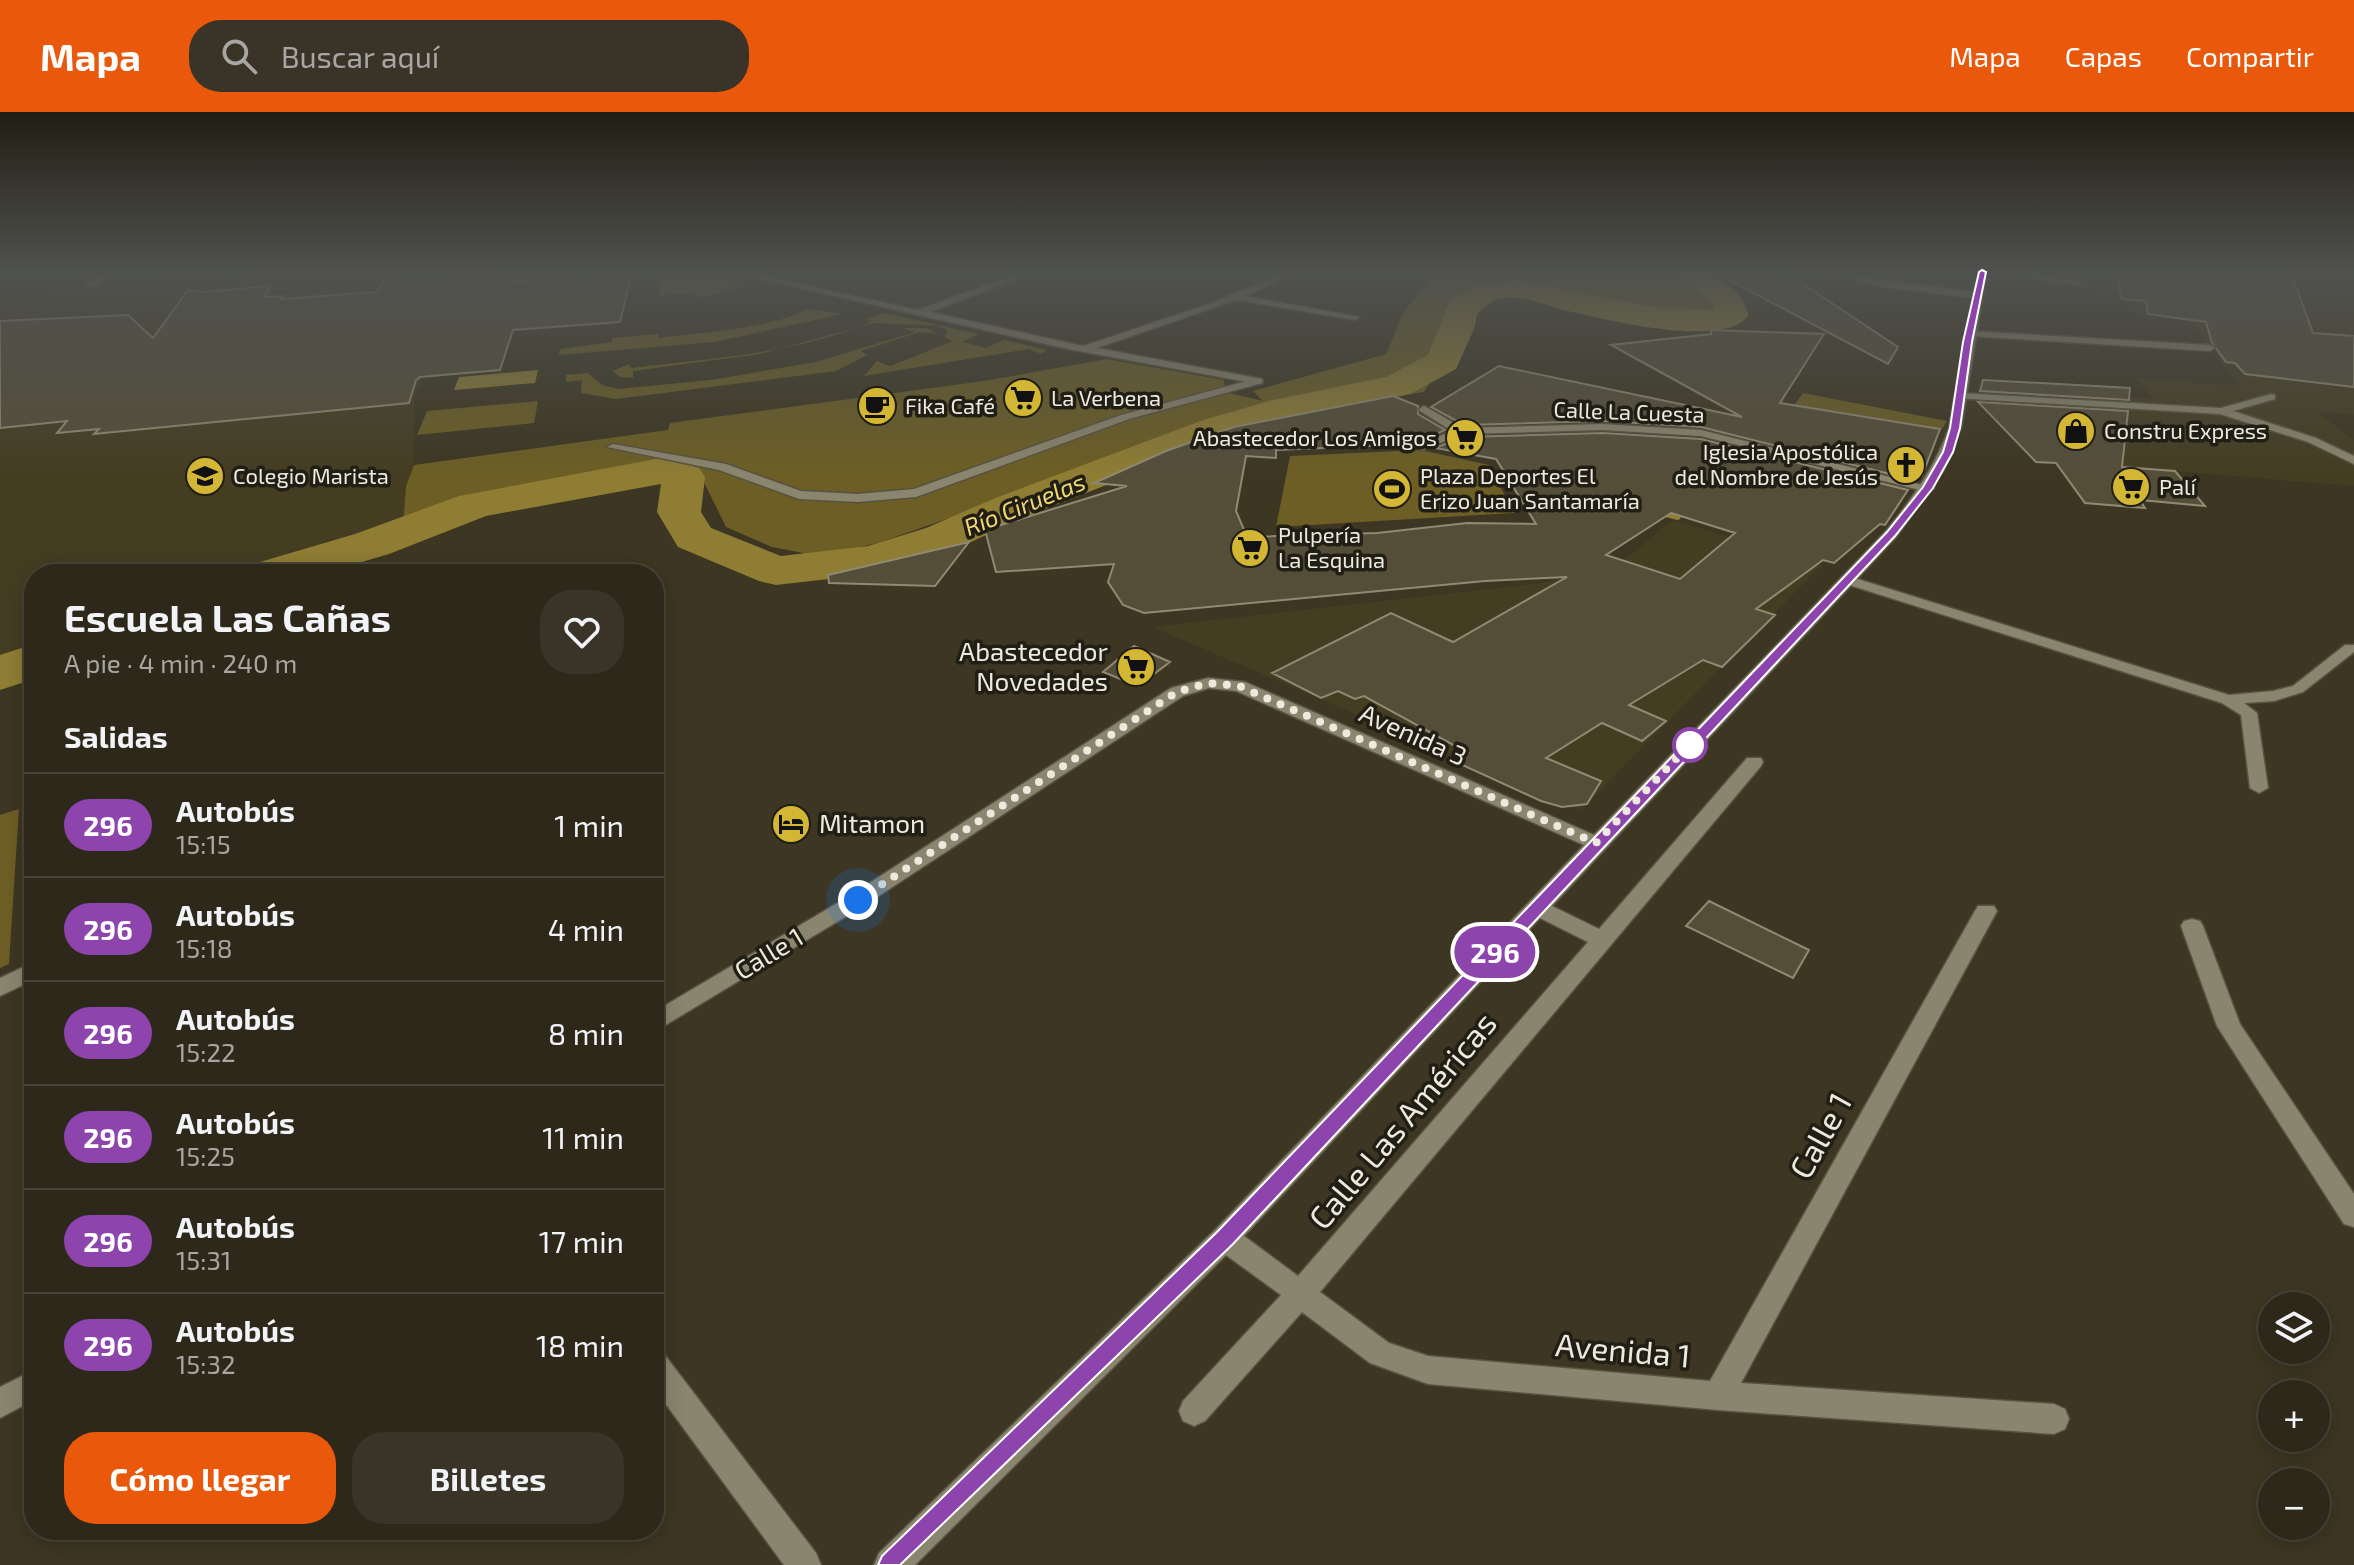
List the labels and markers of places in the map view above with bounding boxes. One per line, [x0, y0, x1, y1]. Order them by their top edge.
supermarket icon: La Verbena [1002, 377, 1044, 419]
place label: La Verbena [1051, 384, 1161, 410]
cafe icon: Fika Café [856, 385, 898, 427]
place label: Fika Café [905, 392, 995, 418]
shop icon: Constru Express [2055, 410, 2097, 452]
supermarket icon: Abastecedor Los Amigos [1444, 417, 1486, 459]
place label: Constru Express [2104, 417, 2267, 443]
place label: Abastecedor Los Amigos [1193, 424, 1437, 450]
place label: Iglesia Apostólica del Nombre de Jesús [1675, 438, 1878, 489]
church icon: Iglesia Apostólica del Nombre de Jesús [1885, 444, 1927, 486]
school or university icon: Colegio Marista [184, 455, 226, 497]
place label: Colegio Marista [233, 462, 389, 488]
place label: Plaza Deportes El Erizo Juan Santamaría [1420, 462, 1640, 513]
supermarket icon: Palí [2110, 466, 2152, 508]
sports icon: Plaza Deportes El Erizo Juan Santamaría [1371, 468, 1413, 510]
place label: Palí [2159, 473, 2198, 499]
place label: Pulpería La Esquina [1278, 521, 1385, 572]
supermarket icon: Pulpería La Esquina [1229, 527, 1271, 569]
place label: Abastecedor Novedades [959, 635, 1108, 696]
supermarket icon: Abastecedor Novedades [1115, 646, 1157, 688]
unlabelled marker [1673, 728, 1707, 762]
hotel icon: Mitamon [770, 803, 812, 845]
place label: Mitamon [819, 807, 925, 838]

